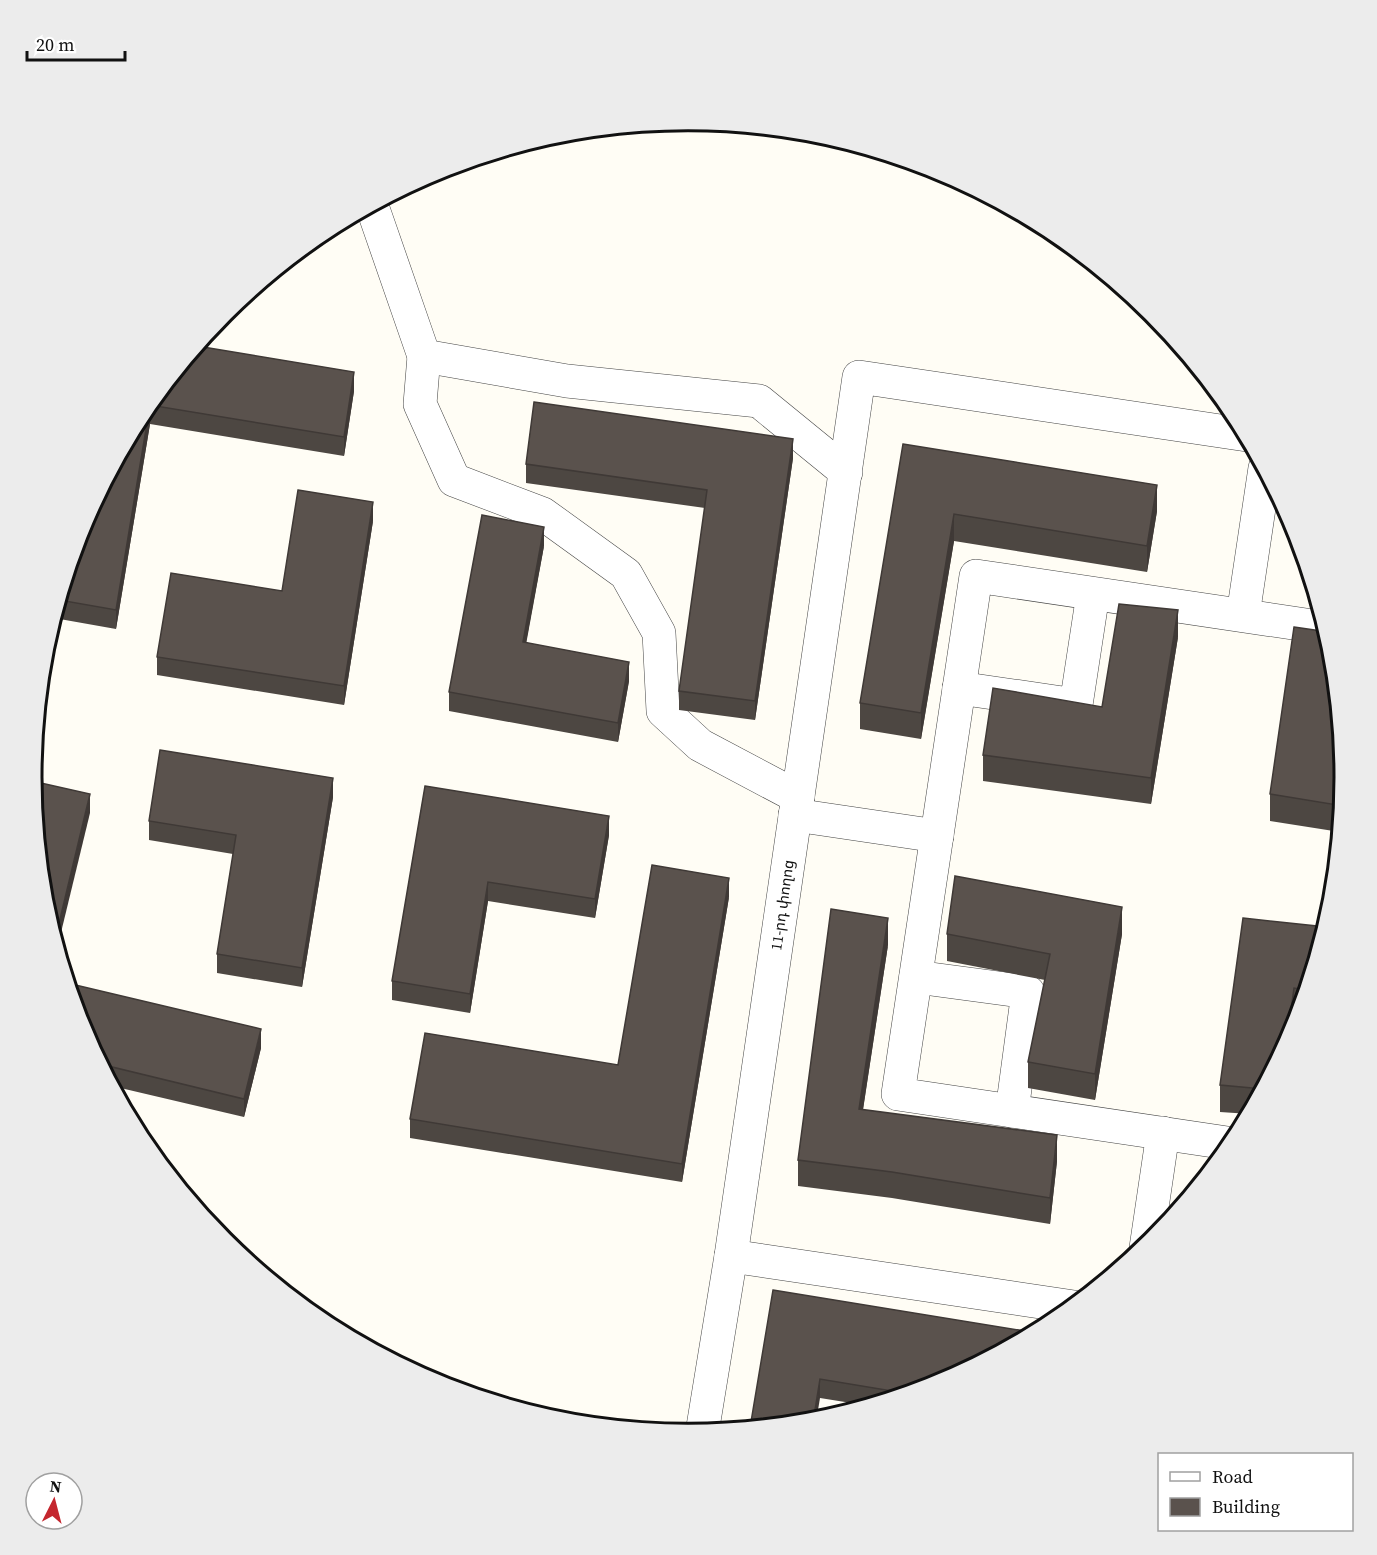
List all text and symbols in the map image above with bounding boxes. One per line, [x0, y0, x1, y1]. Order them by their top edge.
scale bar [27, 24, 124, 62]
text: 20 m [36, 32, 74, 57]
street label: 11-րդ փողոց [765, 858, 799, 952]
legend [1158, 1453, 1353, 1531]
text: Road [1212, 1464, 1253, 1489]
north arrow [24, 1471, 84, 1531]
text: N [49, 1475, 63, 1498]
text: Building [1212, 1494, 1280, 1519]

